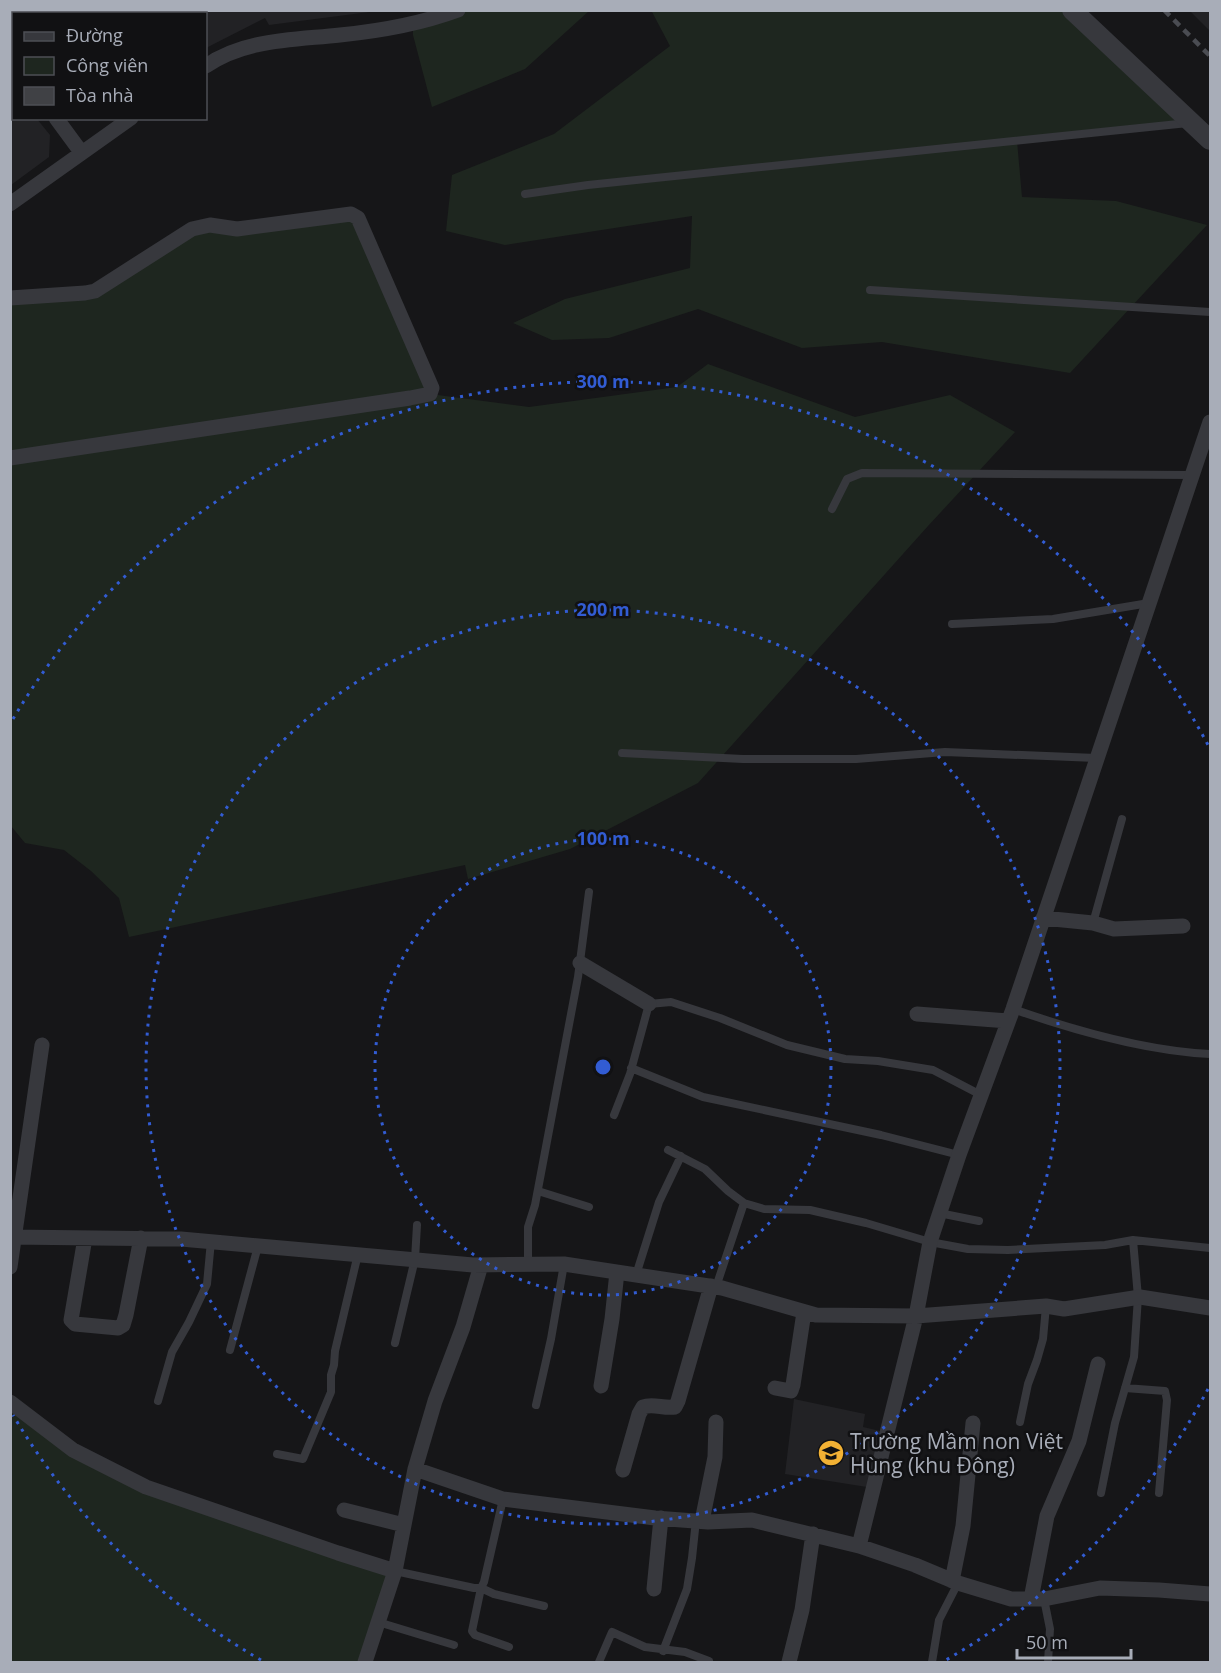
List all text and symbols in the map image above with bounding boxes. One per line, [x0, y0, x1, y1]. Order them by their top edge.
legend [12, 12, 207, 120]
text: Đường [66, 23, 123, 47]
text: Công viên [66, 53, 148, 77]
text: Tòa nhà [66, 83, 134, 107]
text: 300 m [576, 369, 630, 393]
text: 200 m [576, 597, 630, 621]
text: 100 m [576, 826, 630, 850]
centre of rings [593, 1057, 613, 1077]
place label: Trường Mầm non Việt Hùng (khu Đông) [850, 1427, 1063, 1479]
school or university icon: Trường Mầm non Việt Hùng (khu Đông) [816, 1438, 846, 1468]
scale bar [1017, 1622, 1131, 1660]
text: 50 m [1026, 1630, 1068, 1654]

